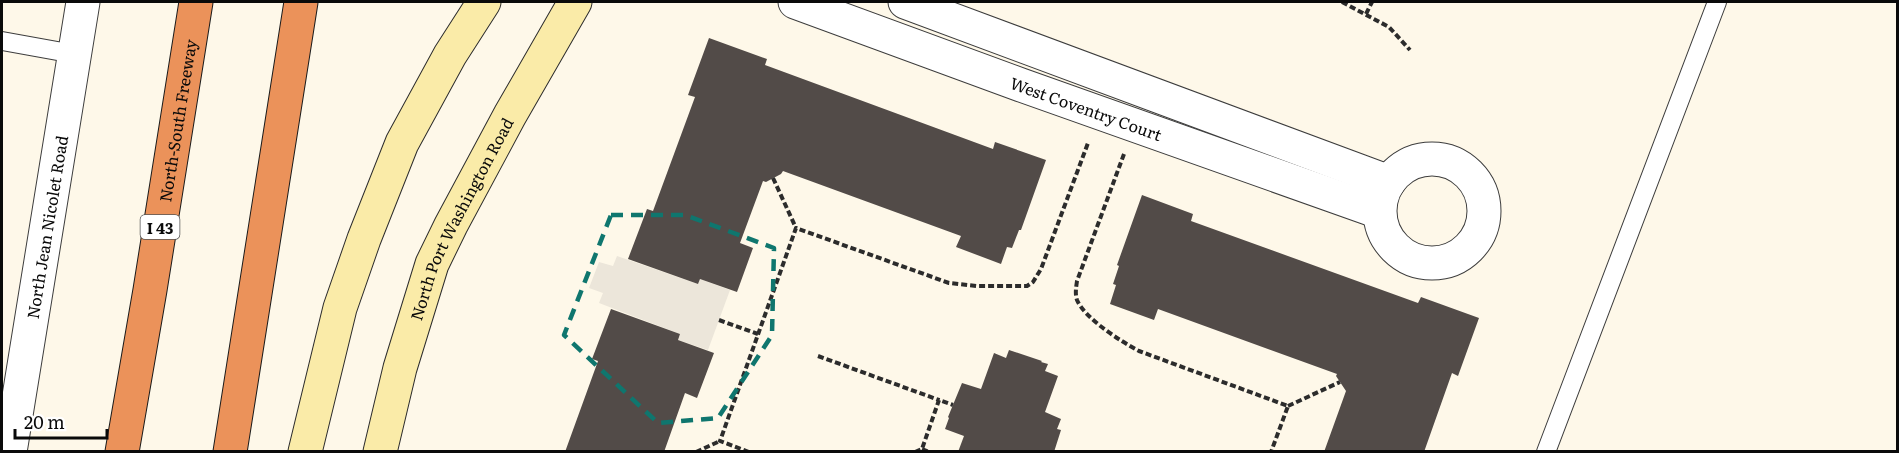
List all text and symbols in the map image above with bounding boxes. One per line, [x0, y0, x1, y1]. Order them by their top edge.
street label: North-South Freeway [152, 37, 202, 204]
street label: West Coventry Court [1007, 70, 1166, 146]
street label: North Port Washington Road [403, 113, 519, 323]
street label: North Jean Nicolet Road [20, 133, 73, 320]
road number: I 43 [140, 215, 180, 239]
scale bar [15, 402, 106, 440]
text: 20 m [24, 408, 65, 435]

